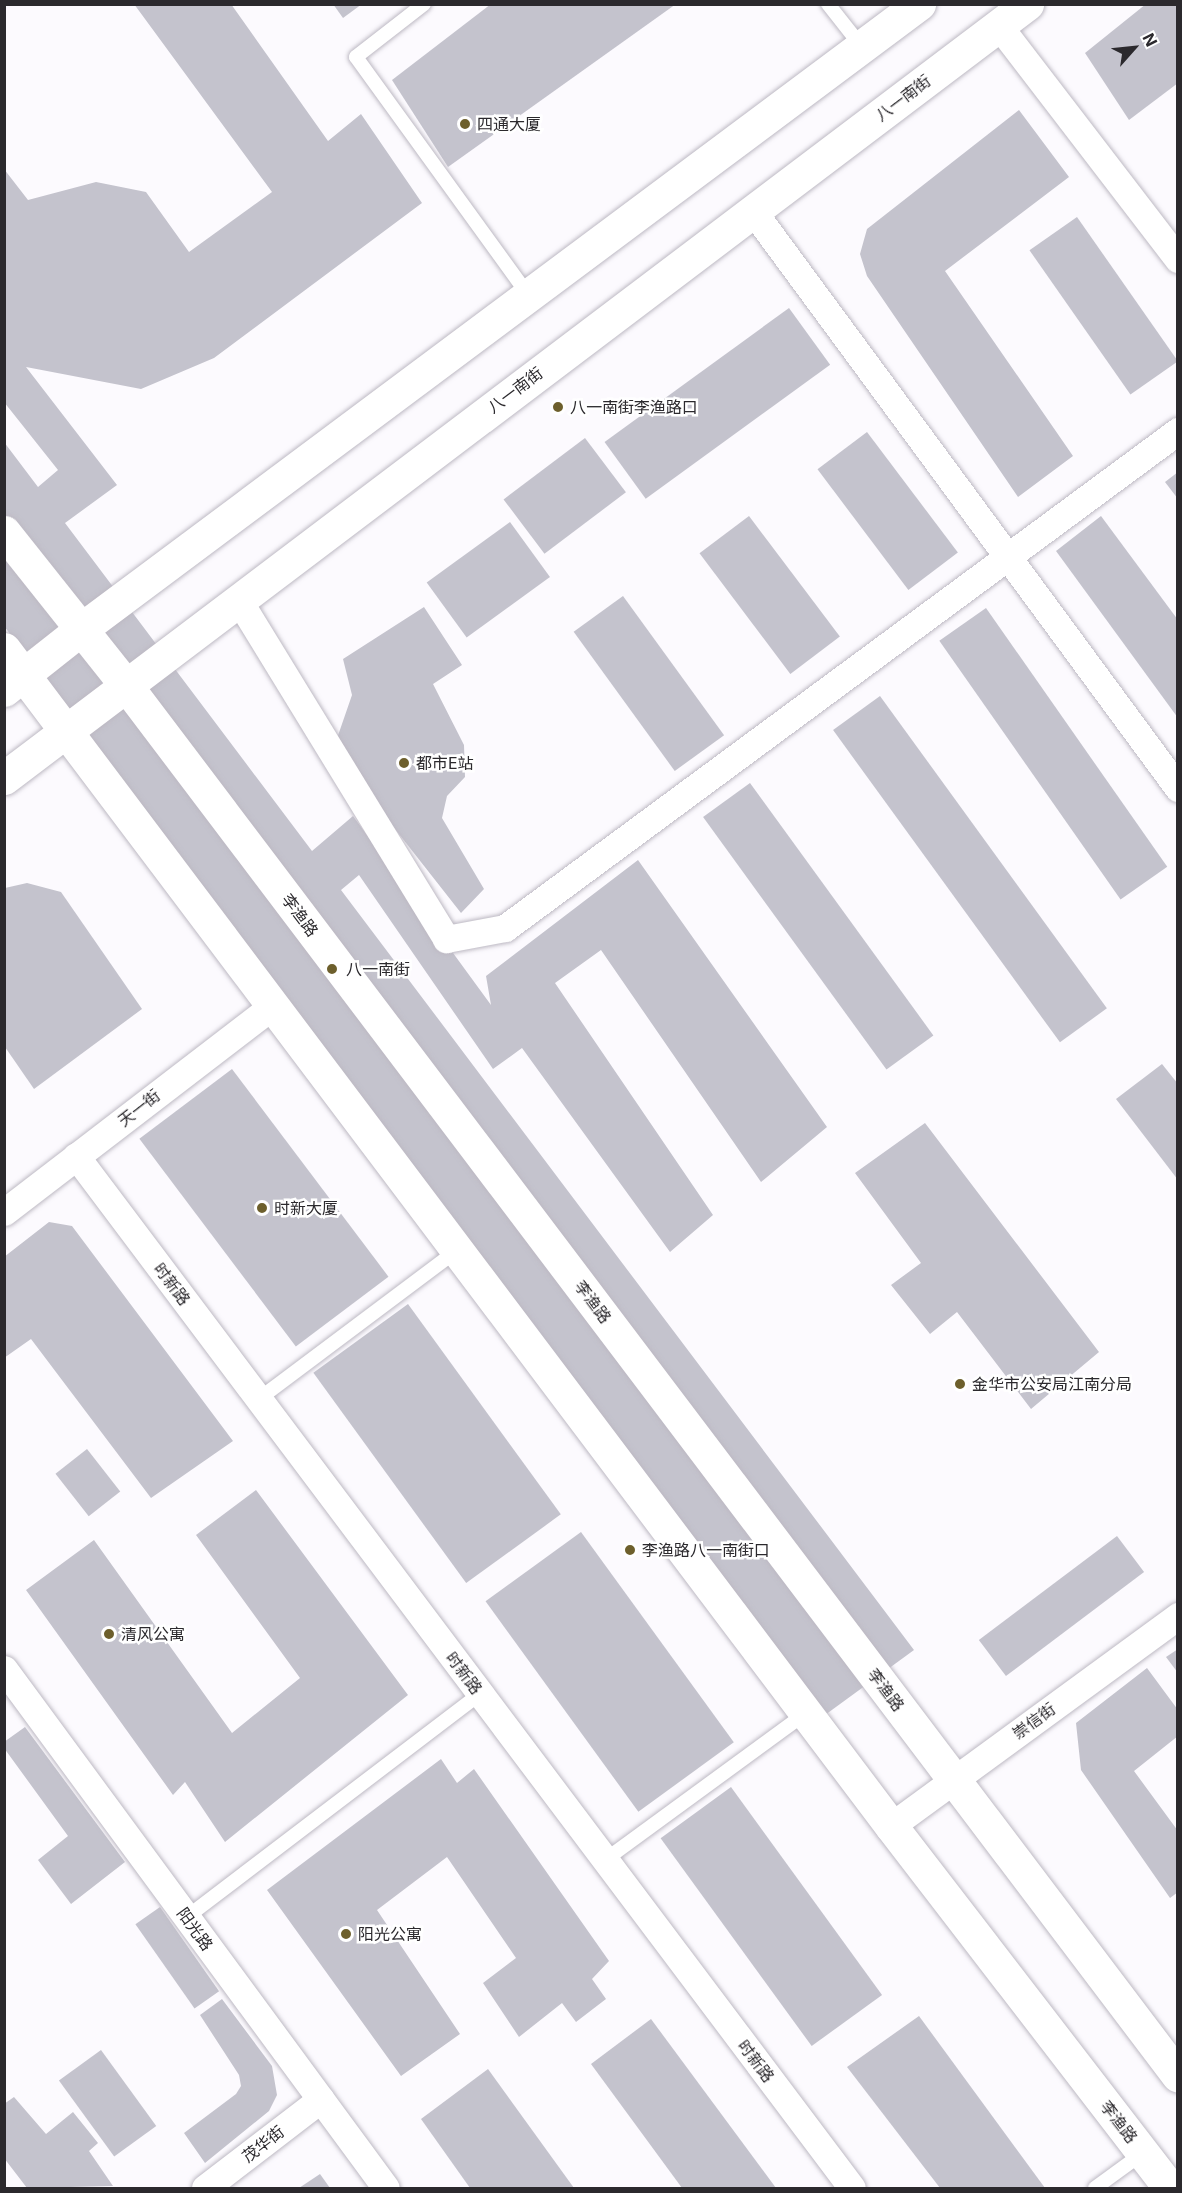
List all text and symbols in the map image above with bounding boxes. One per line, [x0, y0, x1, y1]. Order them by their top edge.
north arrow [1104, 18, 1164, 78]
text: N [1138, 30, 1162, 50]
street label: 八一南街 [872, 71, 934, 125]
place label: 四通大厦 [477, 114, 541, 134]
marker: 四通大厦 [458, 117, 472, 131]
street label: 八一南街 [484, 363, 546, 417]
place label: 八一南街李渔路口 [570, 397, 698, 417]
marker: 八一南街李渔路口 [551, 400, 565, 414]
place label: 都市E站 [416, 753, 474, 773]
marker: 都市E站 [397, 756, 411, 770]
street label: 李渔路 [278, 890, 322, 940]
place label: 八一南街 [346, 959, 410, 979]
marker: 八一南街 [323, 960, 341, 978]
street label: 天一街 [114, 1086, 164, 1130]
place label: 时新大厦 [274, 1198, 338, 1218]
marker: 时新大厦 [255, 1201, 269, 1215]
street label: 时新路 [150, 1259, 194, 1309]
street label: 李渔路 [571, 1277, 615, 1327]
place label: 金华市公安局江南分局 [972, 1374, 1132, 1394]
marker: 金华市公安局江南分局 [953, 1377, 967, 1391]
place label: 李渔路八一南街口 [642, 1540, 770, 1560]
marker: 李渔路八一南街口 [623, 1543, 637, 1557]
place label: 清风公寓 [121, 1624, 185, 1644]
marker: 清风公寓 [102, 1627, 116, 1641]
street label: 时新路 [442, 1648, 486, 1698]
street label: 李渔路 [864, 1665, 908, 1715]
street label: 崇信街 [1009, 1699, 1059, 1743]
street label: 阳光路 [173, 1904, 217, 1954]
place label: 阳光公寓 [358, 1924, 422, 1944]
marker: 阳光公寓 [339, 1927, 353, 1941]
street label: 时新路 [734, 2036, 778, 2086]
street label: 李渔路 [1097, 2097, 1141, 2147]
street label: 茂华街 [238, 2122, 288, 2166]

